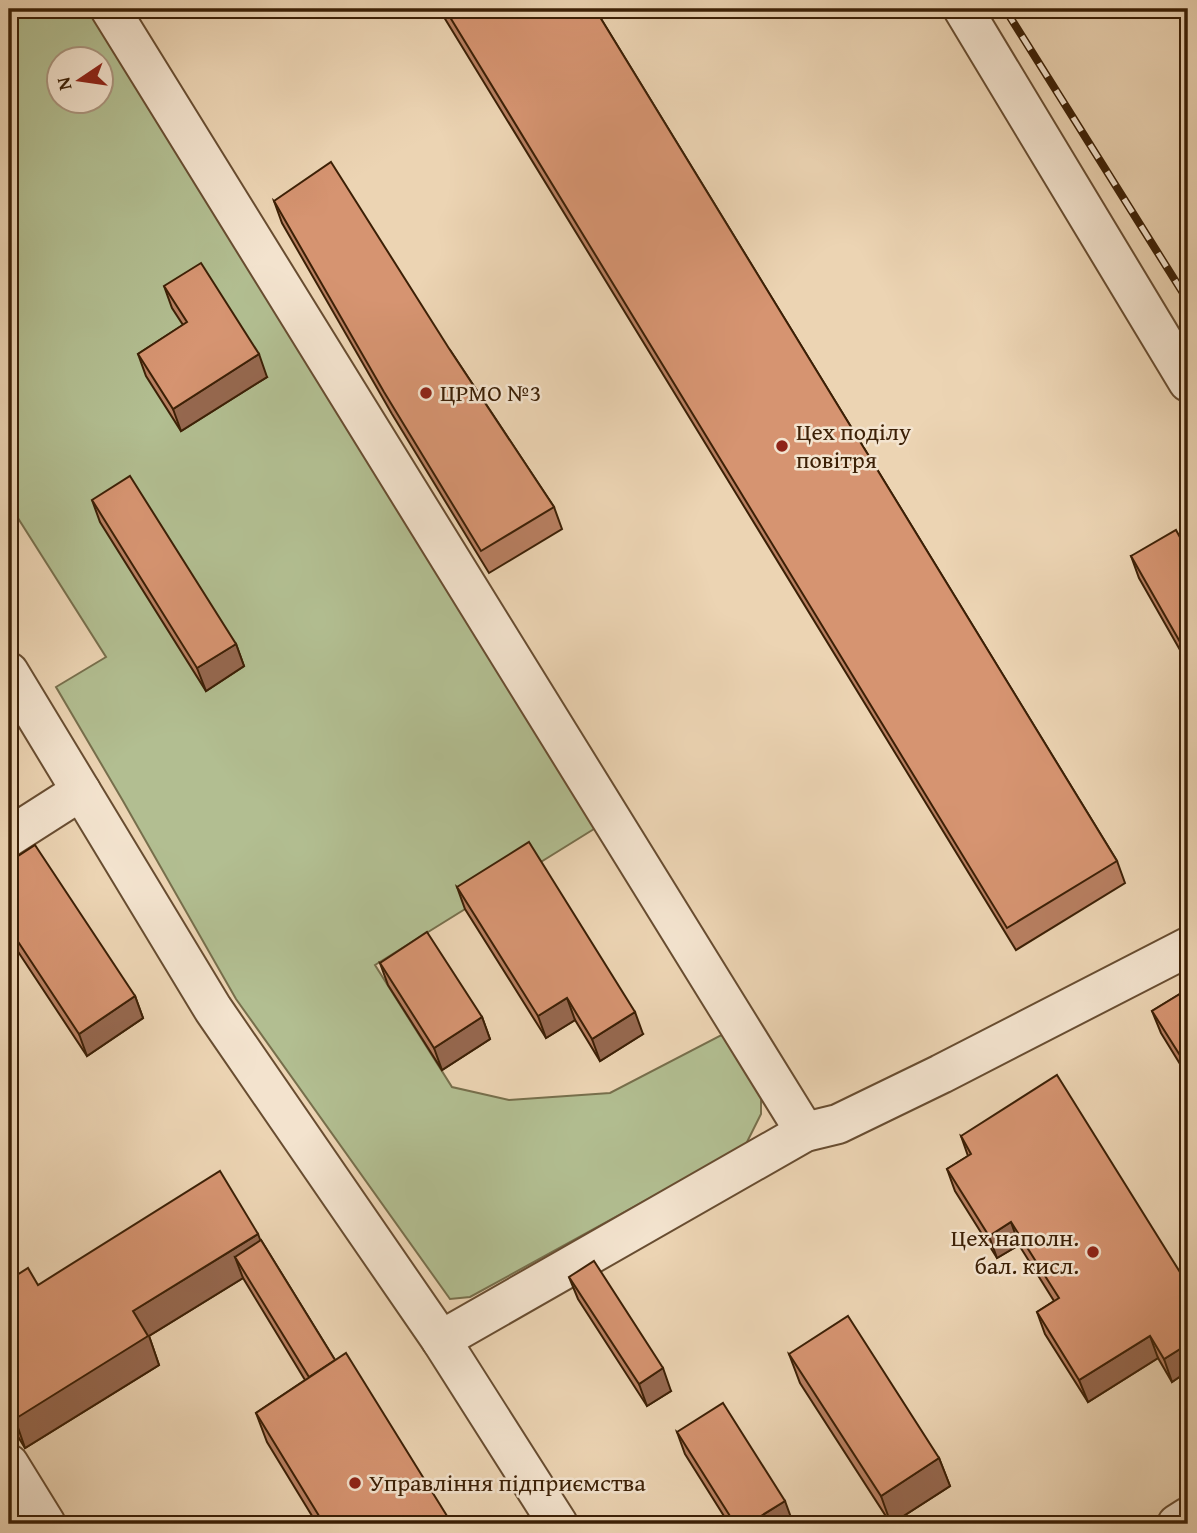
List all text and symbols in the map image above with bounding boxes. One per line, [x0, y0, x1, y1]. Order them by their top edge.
north arrow [46, 46, 116, 116]
text: N [48, 74, 79, 93]
place label: ЦРМО №3 [440, 375, 541, 410]
marker: ЦРМО №3 [418, 385, 434, 401]
place label: Цех поділу повітря [796, 414, 911, 477]
marker: Цех поділу повітря [774, 438, 790, 454]
place label: Цех наполн. бал. кисл. [951, 1220, 1079, 1283]
marker: Цех наполн. бал. кисл. [1085, 1244, 1101, 1260]
place label: Управління підприємства [369, 1465, 646, 1500]
marker: Управління підприємства [347, 1475, 363, 1491]

